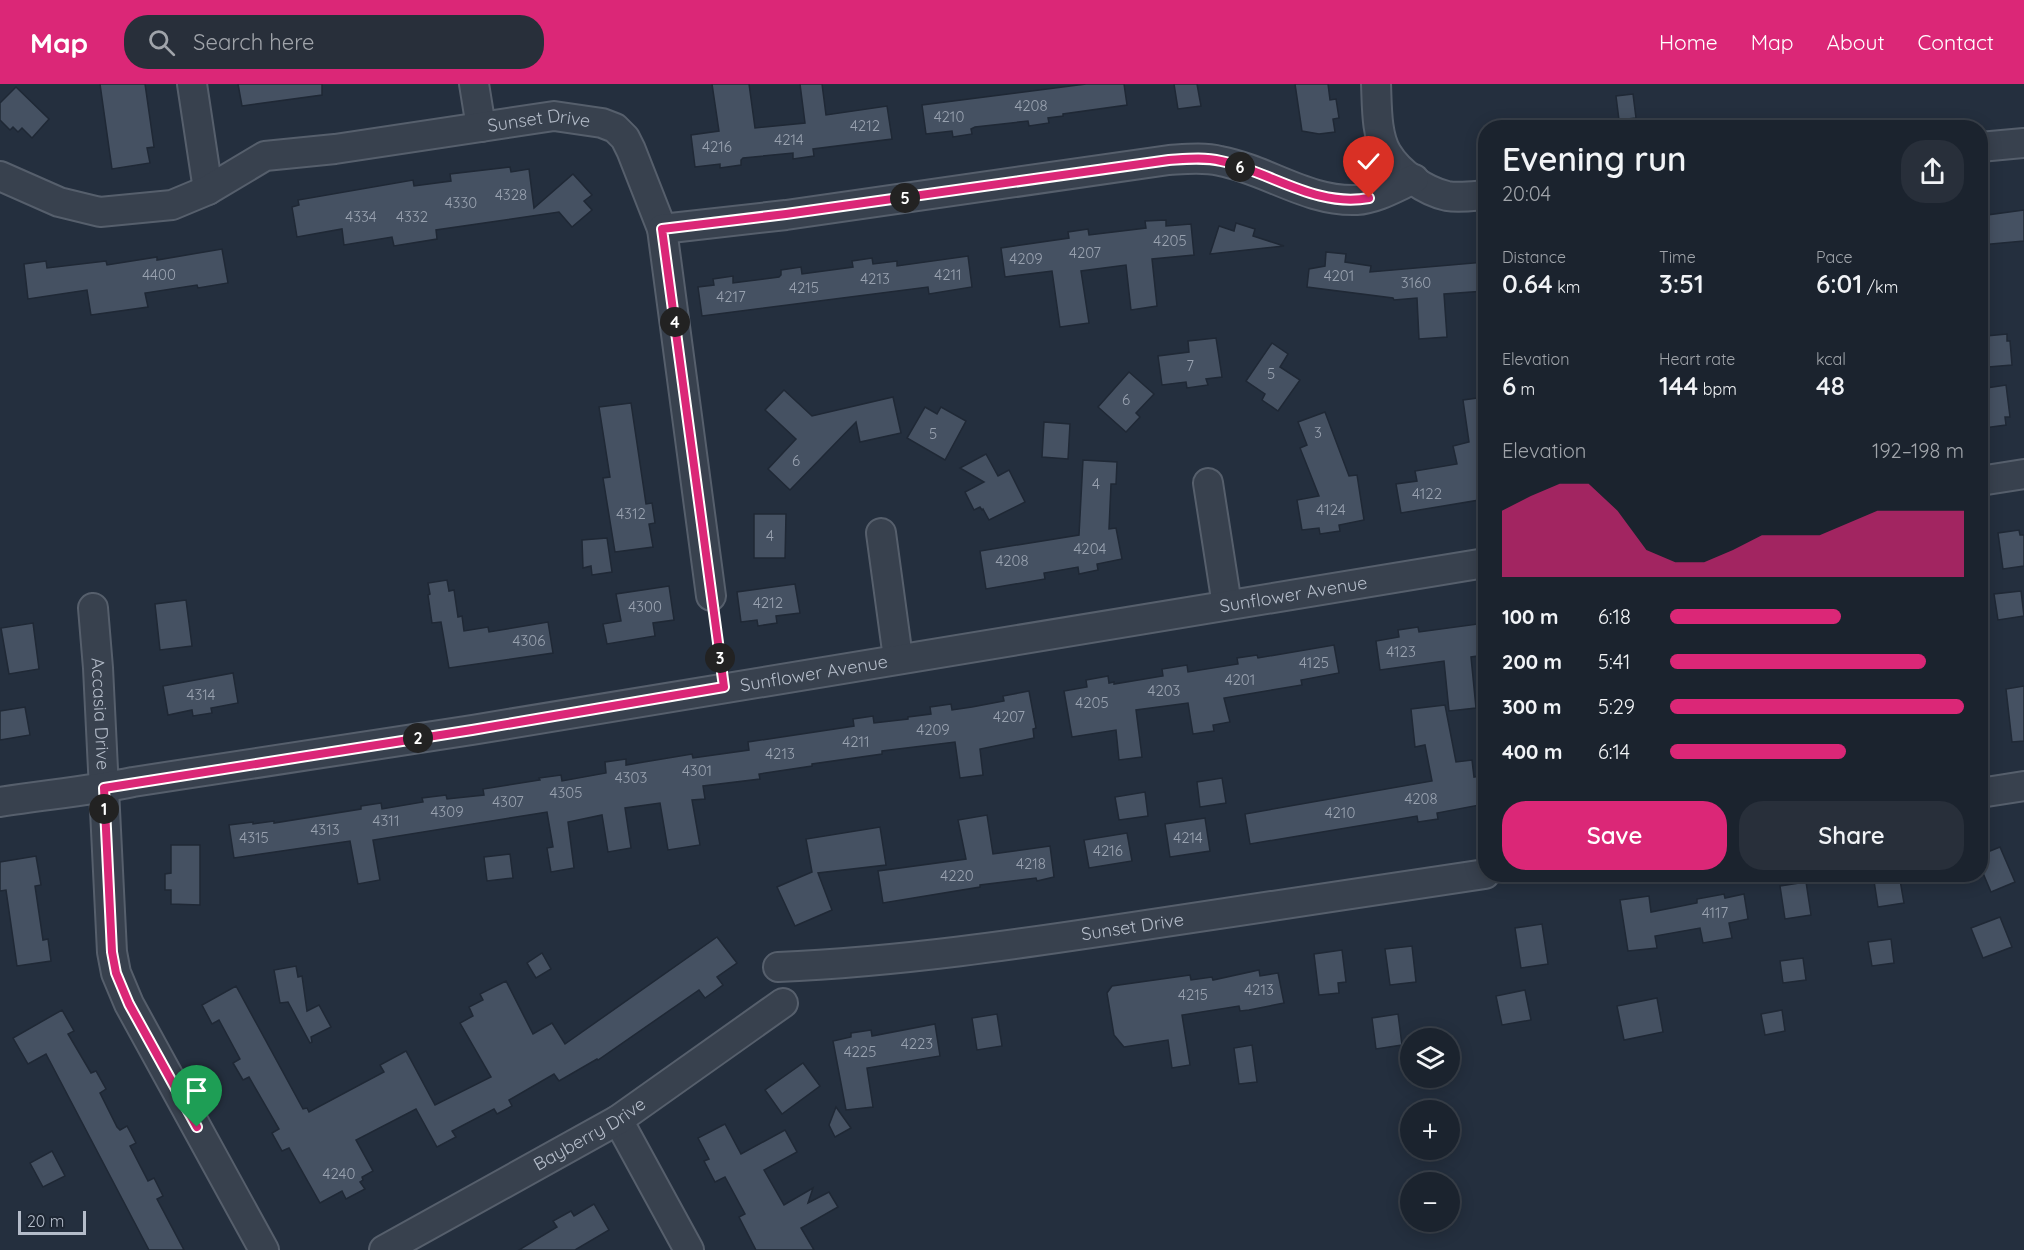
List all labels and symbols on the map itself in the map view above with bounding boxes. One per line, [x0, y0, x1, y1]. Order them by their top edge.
house number: 4208 [1014, 96, 1048, 115]
street label: Sunset Drive [486, 103, 592, 137]
house number: 4210 [934, 107, 964, 126]
house number: 4212 [850, 116, 880, 135]
house number: 4214 [774, 130, 804, 149]
pin [1343, 136, 1394, 198]
house number: 4216 [702, 137, 732, 156]
pin: 6 [1225, 152, 1255, 182]
pin: 5 [890, 183, 920, 213]
house number: 4328 [495, 185, 527, 204]
house number: 4330 [445, 193, 477, 212]
house number: 4334 [345, 207, 377, 226]
house number: 4332 [396, 207, 428, 226]
house number: 4205 [1153, 231, 1187, 250]
house number: 4207 [1069, 243, 1101, 262]
house number: 4209 [1009, 249, 1043, 268]
house number: 4400 [142, 265, 176, 284]
house number: 4211 [934, 265, 962, 284]
house number: 4201 [1324, 266, 1354, 285]
house number: 4213 [860, 269, 890, 288]
house number: 3160 [1401, 273, 1431, 292]
house number: 4215 [789, 278, 819, 297]
house number: 4217 [716, 287, 746, 306]
pin: 4 [660, 307, 690, 337]
house number: 7 [1186, 356, 1194, 375]
house number: 5 [1267, 364, 1275, 383]
house number: 6 [1122, 390, 1130, 409]
house number: 3 [1314, 423, 1322, 442]
house number: 5 [929, 424, 937, 443]
house number: 6 [792, 451, 800, 470]
house number: 4 [1092, 474, 1100, 493]
house number: 4122 [1412, 484, 1442, 503]
house number: 4124 [1316, 500, 1346, 519]
house number: 4312 [616, 504, 646, 523]
house number: 4 [766, 526, 774, 545]
house number: 4204 [1073, 539, 1107, 558]
house number: 4208 [995, 551, 1029, 570]
street label: Sunflower Avenue [1218, 571, 1369, 618]
house number: 4212 [753, 593, 783, 612]
house number: 4300 [628, 597, 662, 616]
house number: 4306 [513, 631, 545, 650]
house number: 4123 [1386, 642, 1416, 661]
pin: 3 [705, 643, 735, 673]
street label: Sunflower Avenue [738, 650, 889, 697]
house number: 4125 [1299, 653, 1329, 672]
street label: Accasia Drive [86, 656, 115, 771]
house number: 4201 [1225, 670, 1255, 689]
house number: 4203 [1147, 681, 1181, 700]
house number: 4314 [187, 685, 216, 704]
house number: 4205 [1075, 693, 1109, 712]
house number: 4207 [993, 707, 1025, 726]
house number: 4209 [916, 720, 950, 739]
pin: 2 [403, 723, 433, 753]
house number: 4211 [842, 732, 870, 751]
house number: 4213 [765, 744, 795, 763]
house number: 4301 [682, 761, 712, 780]
house number: 4303 [615, 768, 647, 787]
house number: 4305 [550, 783, 582, 802]
house number: 4208 [1404, 789, 1438, 808]
house number: 4307 [492, 792, 524, 811]
pin: 1 [89, 794, 119, 824]
house number: 4309 [430, 802, 464, 821]
house number: 4210 [1325, 803, 1355, 822]
house number: 4311 [373, 811, 399, 830]
house number: 4313 [310, 820, 340, 839]
house number: 4315 [239, 828, 269, 847]
house number: 4214 [1173, 828, 1203, 847]
house number: 4216 [1093, 841, 1123, 860]
house number: 4218 [1016, 854, 1046, 873]
house number: 4220 [940, 866, 974, 885]
house number: 4117 [1702, 903, 1729, 922]
street label: Sunset Drive [1080, 907, 1185, 946]
house number: 4213 [1244, 980, 1274, 999]
house number: 4215 [1178, 985, 1208, 1004]
house number: 4223 [901, 1034, 933, 1053]
house number: 4225 [844, 1042, 876, 1061]
pin [171, 1065, 222, 1127]
street label: Bayberry Drive [529, 1092, 650, 1176]
house number: 4240 [323, 1164, 355, 1183]
scale bar [18, 1208, 86, 1236]

